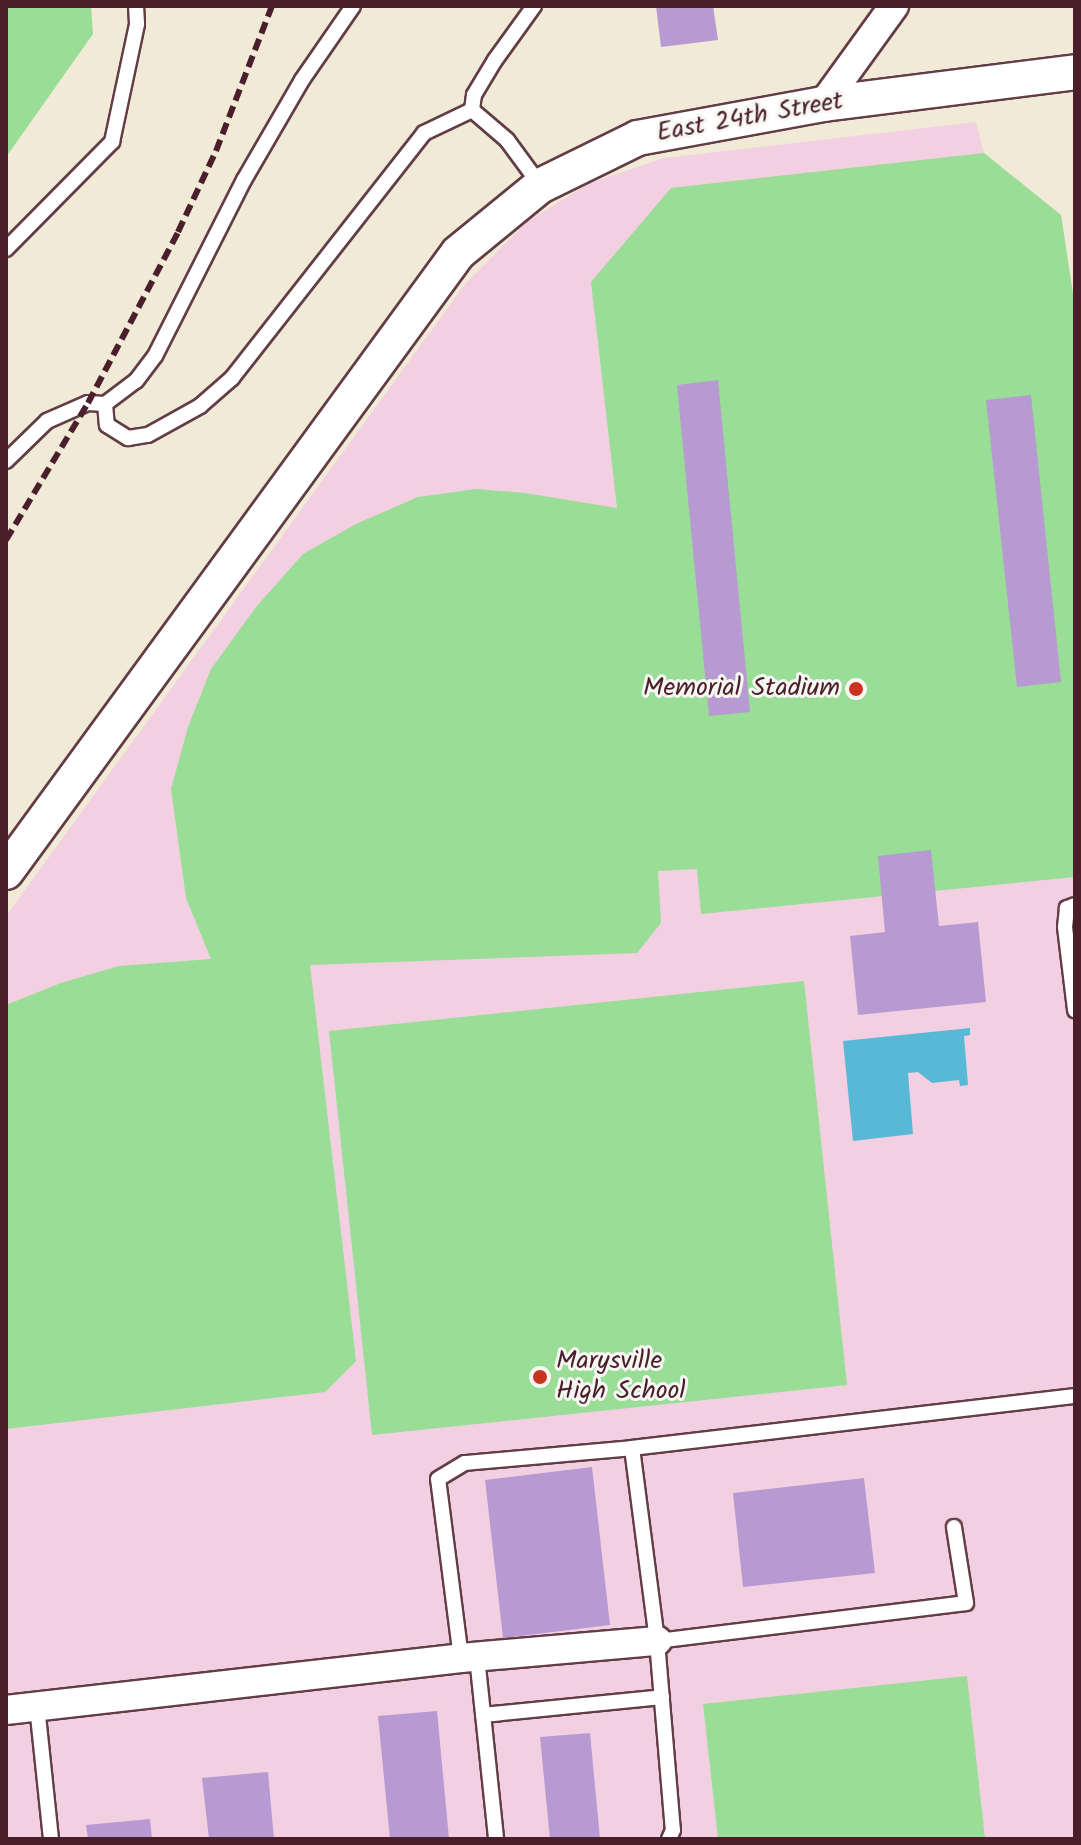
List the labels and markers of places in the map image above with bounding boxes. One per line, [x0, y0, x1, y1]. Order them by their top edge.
place label: Memorial Stadium [643, 673, 840, 705]
marker: Memorial Stadium [847, 680, 865, 698]
place label: Marysville High School [556, 1346, 686, 1408]
marker: Marysville High School [531, 1368, 549, 1386]

